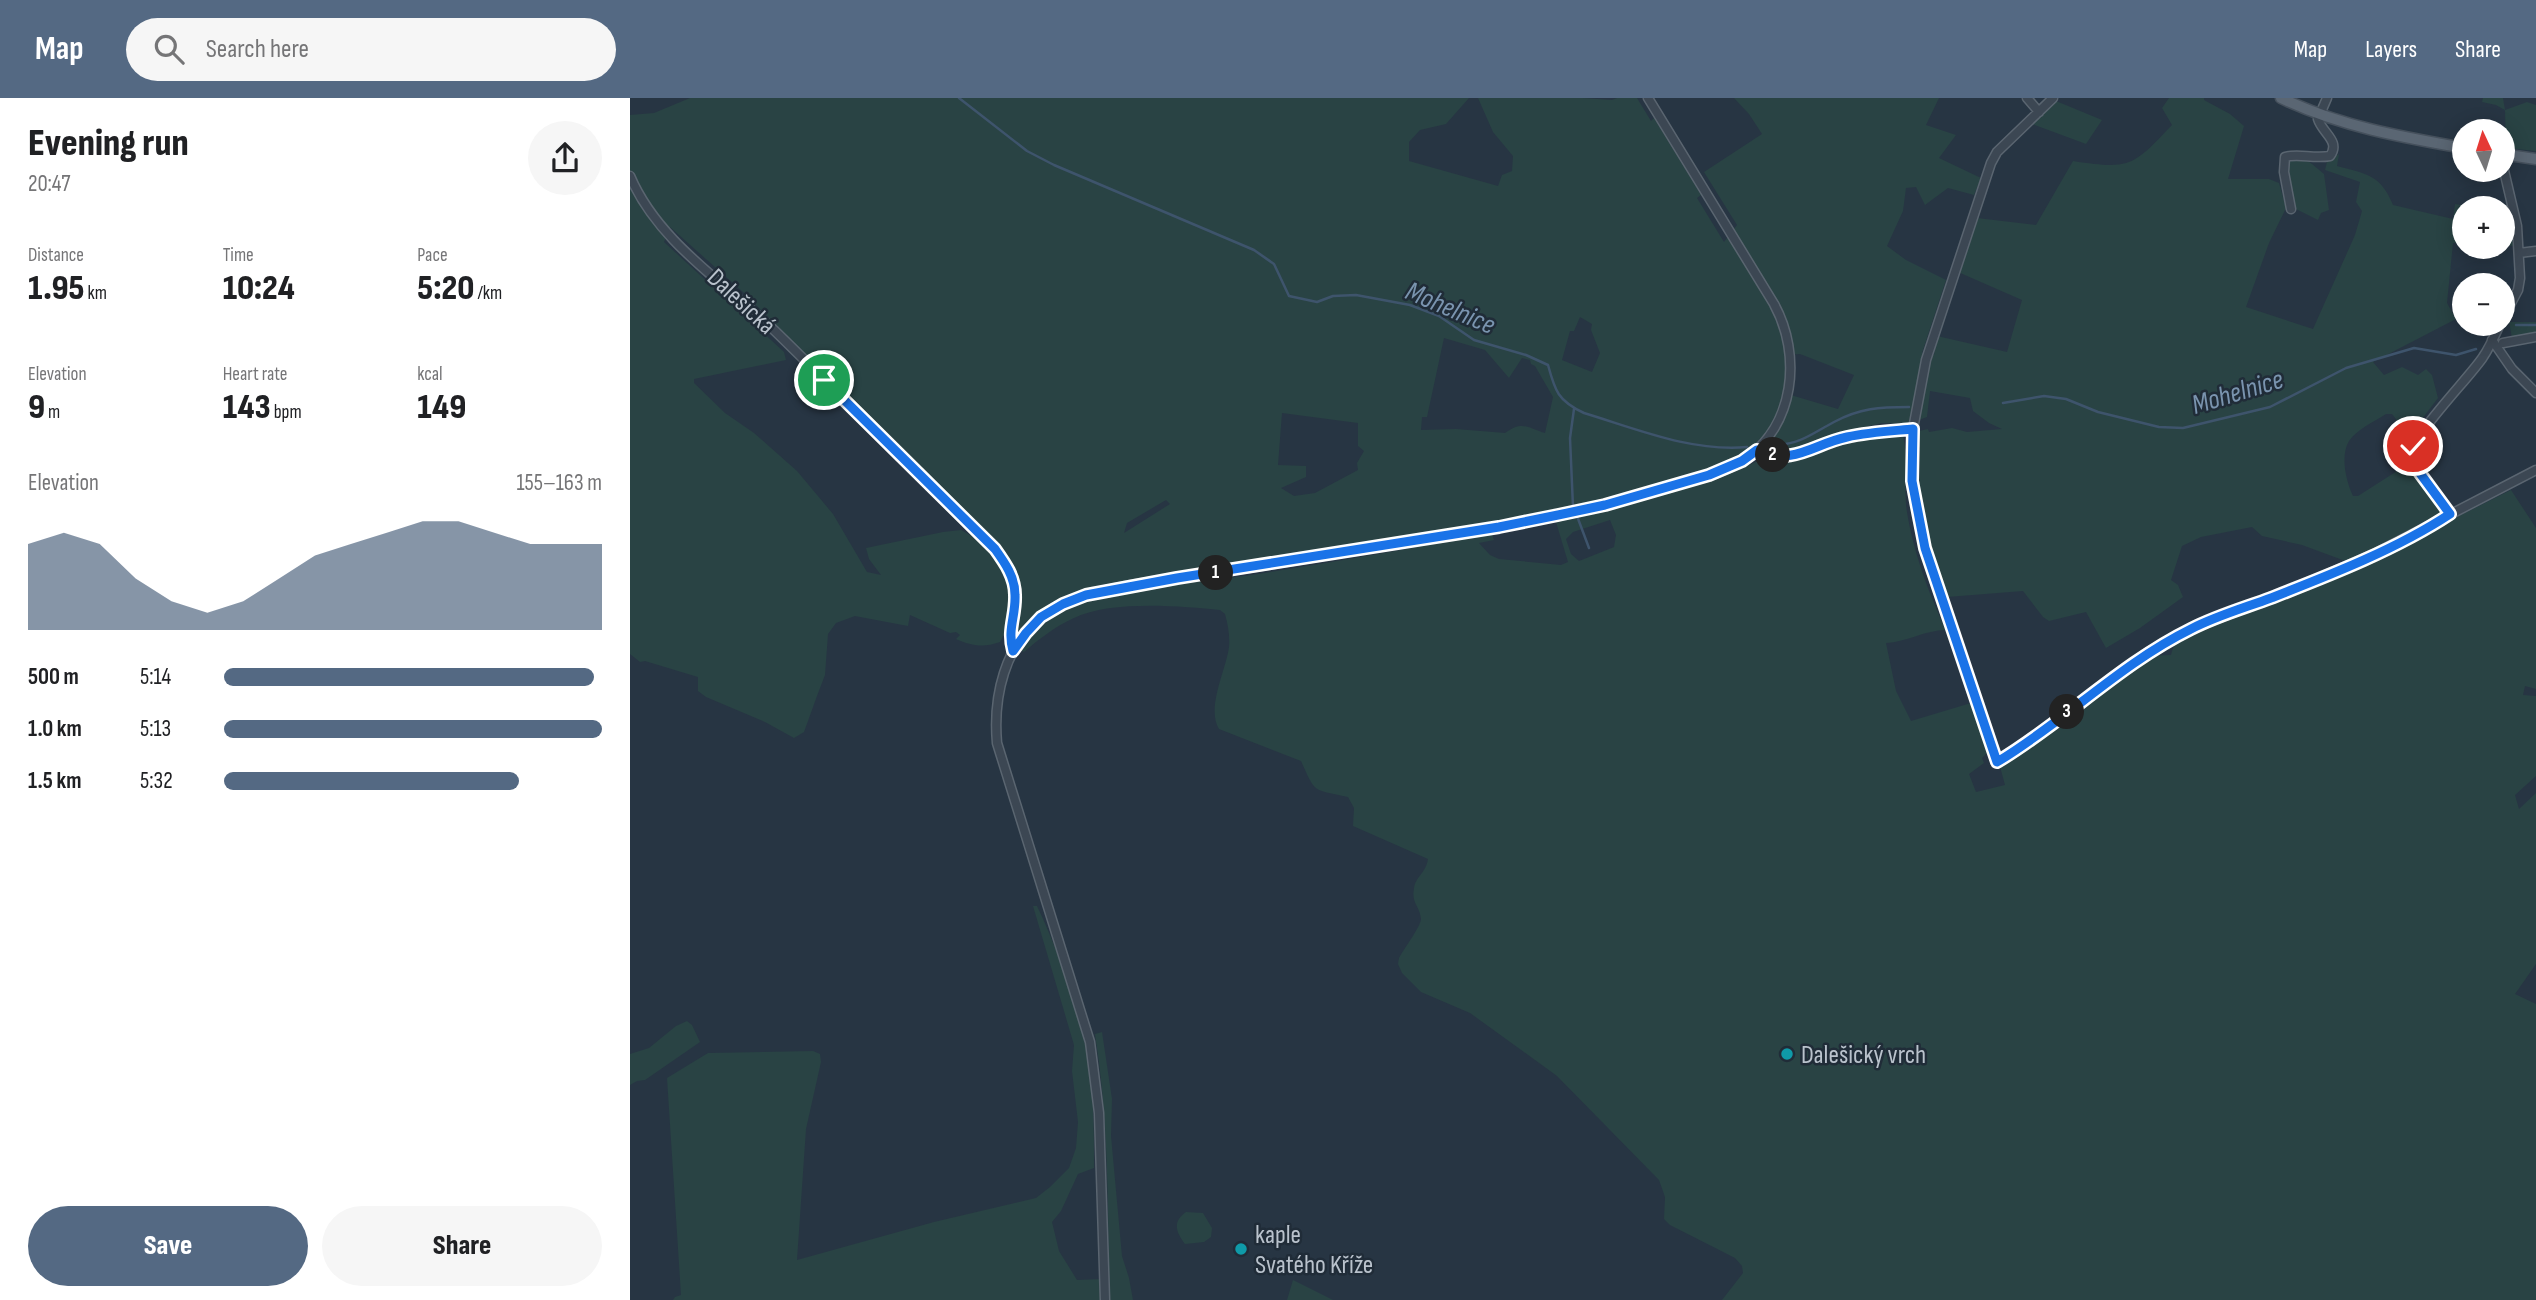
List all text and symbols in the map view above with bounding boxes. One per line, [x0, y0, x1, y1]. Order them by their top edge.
search box [126, 18, 616, 81]
text: Map [35, 29, 84, 69]
icon: search [150, 30, 188, 68]
text: Search here [206, 34, 309, 65]
text: Map [2294, 35, 2327, 64]
text: Layers [2365, 35, 2417, 64]
text: Share [2455, 35, 2501, 64]
north arrow [2452, 119, 2515, 182]
map controls [2452, 119, 2515, 336]
text: Evening run [28, 121, 189, 166]
button: share [528, 121, 602, 195]
text: 20:47 [28, 170, 70, 198]
button: + [2452, 196, 2515, 259]
text: Distance [28, 244, 84, 267]
text: Time [223, 244, 254, 267]
text: Pace [417, 244, 448, 267]
street label: Dalešická [700, 263, 782, 342]
text: 1.95 [28, 267, 84, 310]
text: 10:24 [223, 267, 295, 310]
text: 5:20 [417, 267, 474, 310]
button: − [2452, 273, 2515, 336]
water label: Mohelnice [1401, 275, 1500, 342]
text: km [84, 282, 107, 305]
text: /km [474, 282, 502, 305]
pin [794, 350, 854, 410]
icon: arrive [805, 361, 843, 399]
text: Elevation [28, 363, 87, 386]
text: Heart rate [223, 363, 288, 386]
text: kcal [417, 363, 442, 386]
water label: Mohelnice [2188, 363, 2287, 422]
text: 9 [28, 386, 45, 429]
text: 143 [223, 386, 271, 429]
text: 149 [417, 386, 466, 429]
text: m [45, 401, 60, 424]
text: bpm [271, 401, 302, 424]
pin [2383, 416, 2443, 476]
icon: check [2394, 427, 2432, 465]
pin: 2 [1756, 438, 1790, 472]
text: 2 [1768, 443, 1777, 466]
text: Elevation [28, 469, 99, 497]
text: 155–163 m [517, 469, 602, 497]
pin: 1 [1198, 556, 1234, 590]
text: 1 [1212, 561, 1219, 584]
text: 500 m [28, 663, 79, 691]
text: 5:14 [140, 663, 171, 691]
pin: 3 [2050, 694, 2084, 730]
text: 3 [2062, 700, 2071, 723]
text: 1.0 km [28, 715, 82, 743]
text: 5:13 [140, 715, 171, 743]
text: 1.5 km [28, 767, 81, 795]
text: 5:32 [140, 767, 173, 795]
place label: Dalešický vrch [1801, 1040, 1926, 1071]
marker: Dalešický vrch [1779, 1046, 1795, 1062]
button: Save [28, 1206, 308, 1286]
button: Share [322, 1206, 602, 1286]
place label: kaple Svatého Kříže [1255, 1220, 1373, 1281]
marker: kaple Svatého Kříže [1233, 1241, 1249, 1257]

